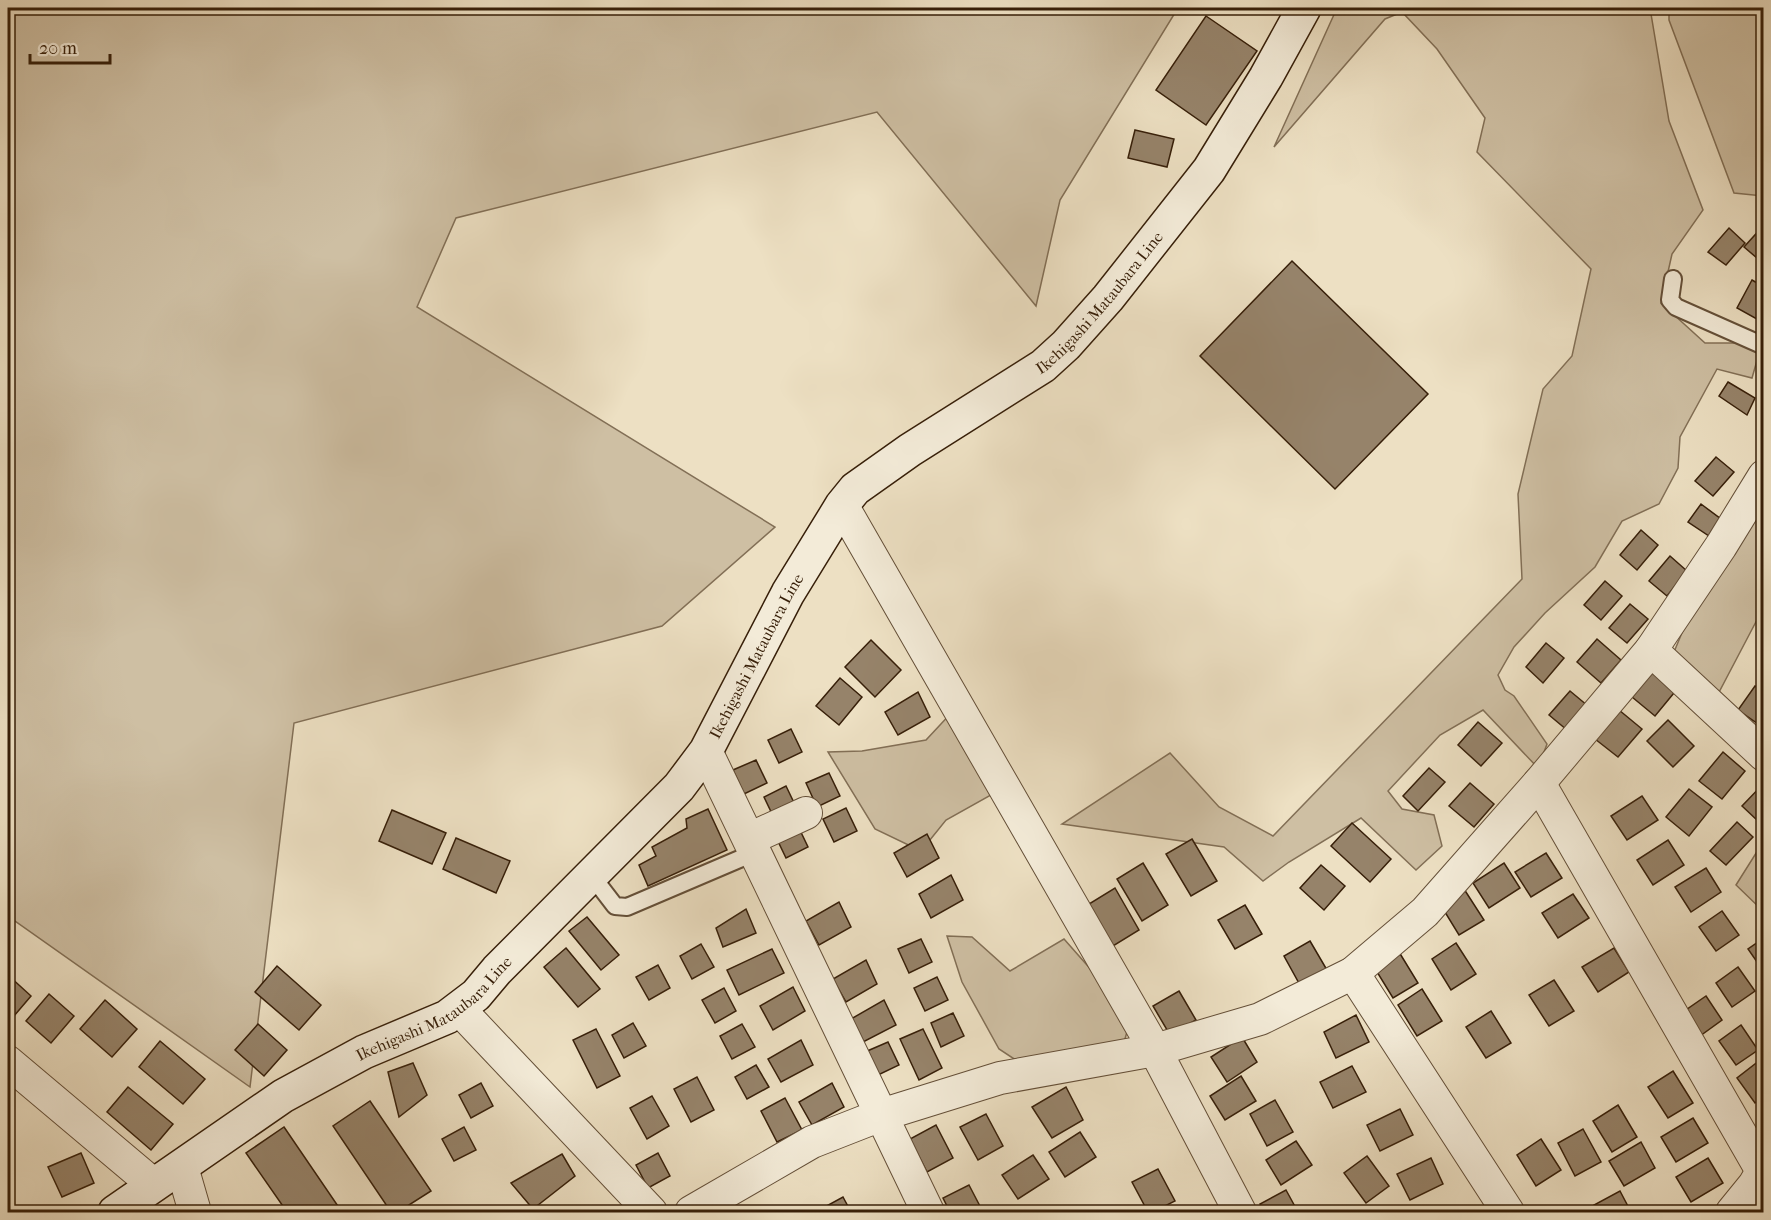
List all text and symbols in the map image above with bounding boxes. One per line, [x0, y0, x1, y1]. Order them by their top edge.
scale bar [30, 27, 110, 65]
text: 20 m [39, 38, 77, 59]
street label: Ikehigashi Mataubara Line [1032, 228, 1167, 378]
street label: Ikehigashi Mataubara Line [705, 570, 808, 742]
street label: Ikehigashi Mataubara Line [352, 952, 516, 1065]

